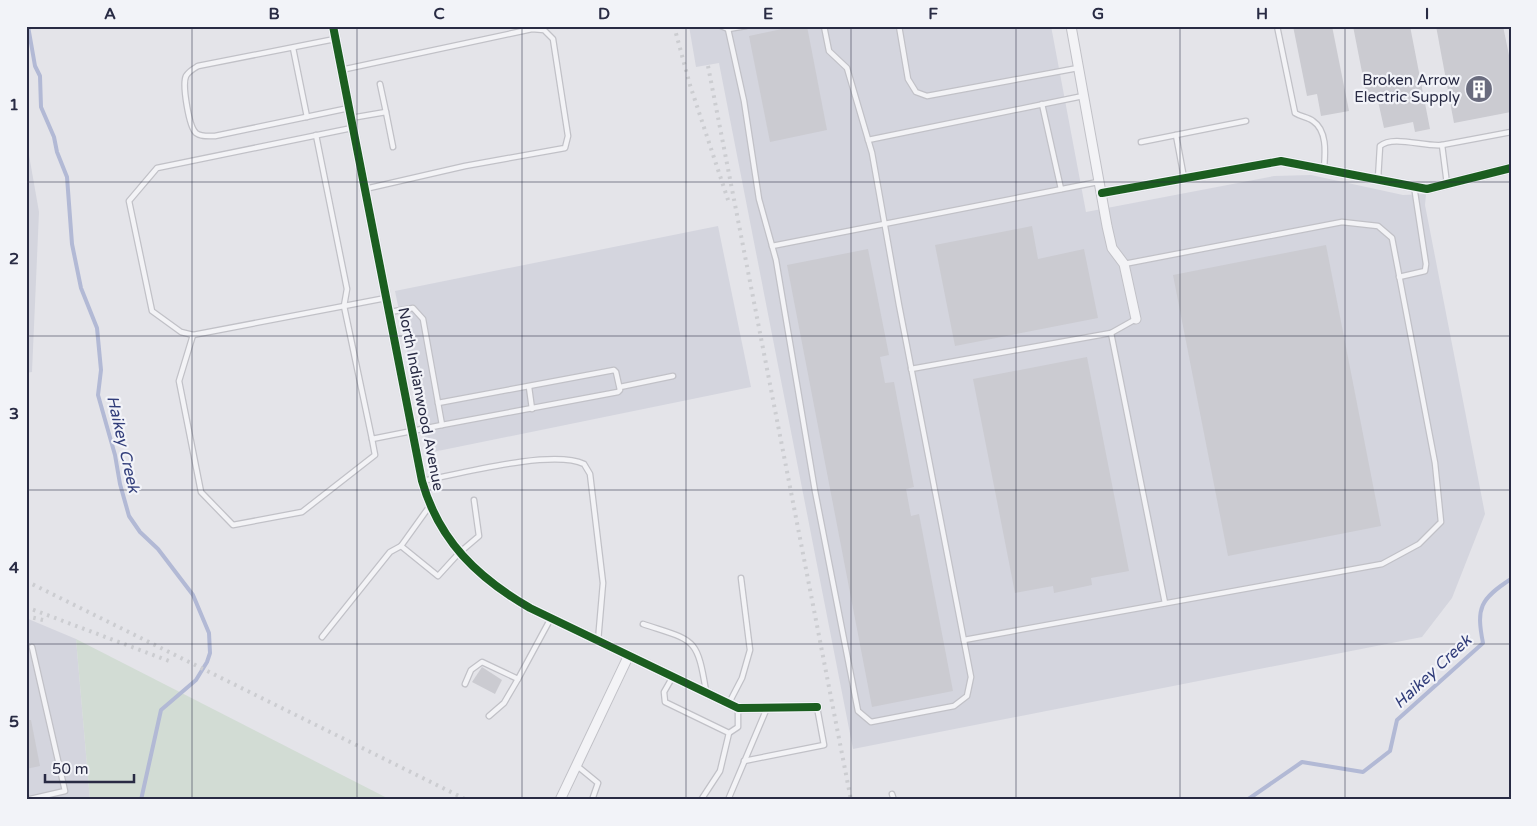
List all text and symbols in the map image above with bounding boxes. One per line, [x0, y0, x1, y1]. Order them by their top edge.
text: A [104, 4, 116, 24]
text: B [268, 4, 280, 24]
text: C [433, 4, 445, 24]
text: D [598, 4, 610, 24]
text: E [763, 4, 773, 24]
text: F [928, 4, 938, 24]
text: G [1092, 4, 1104, 24]
text: H [1256, 4, 1268, 24]
text: I [1425, 4, 1429, 24]
place label: Broken Arrow Electric Supply [1354, 71, 1460, 106]
building icon: Broken Arrow Electric Supply [1464, 74, 1494, 104]
text: 1 [9, 95, 19, 115]
text: 2 [9, 249, 19, 269]
street label: North Indianwood Avenue [394, 306, 448, 492]
water label: Haikey Creek [102, 394, 144, 496]
text: 3 [9, 404, 19, 424]
text: 4 [9, 558, 19, 578]
water label: Haikey Creek [1390, 630, 1477, 713]
text: 5 [9, 712, 19, 732]
scale bar [45, 751, 134, 783]
text: 50 m [52, 760, 89, 778]

